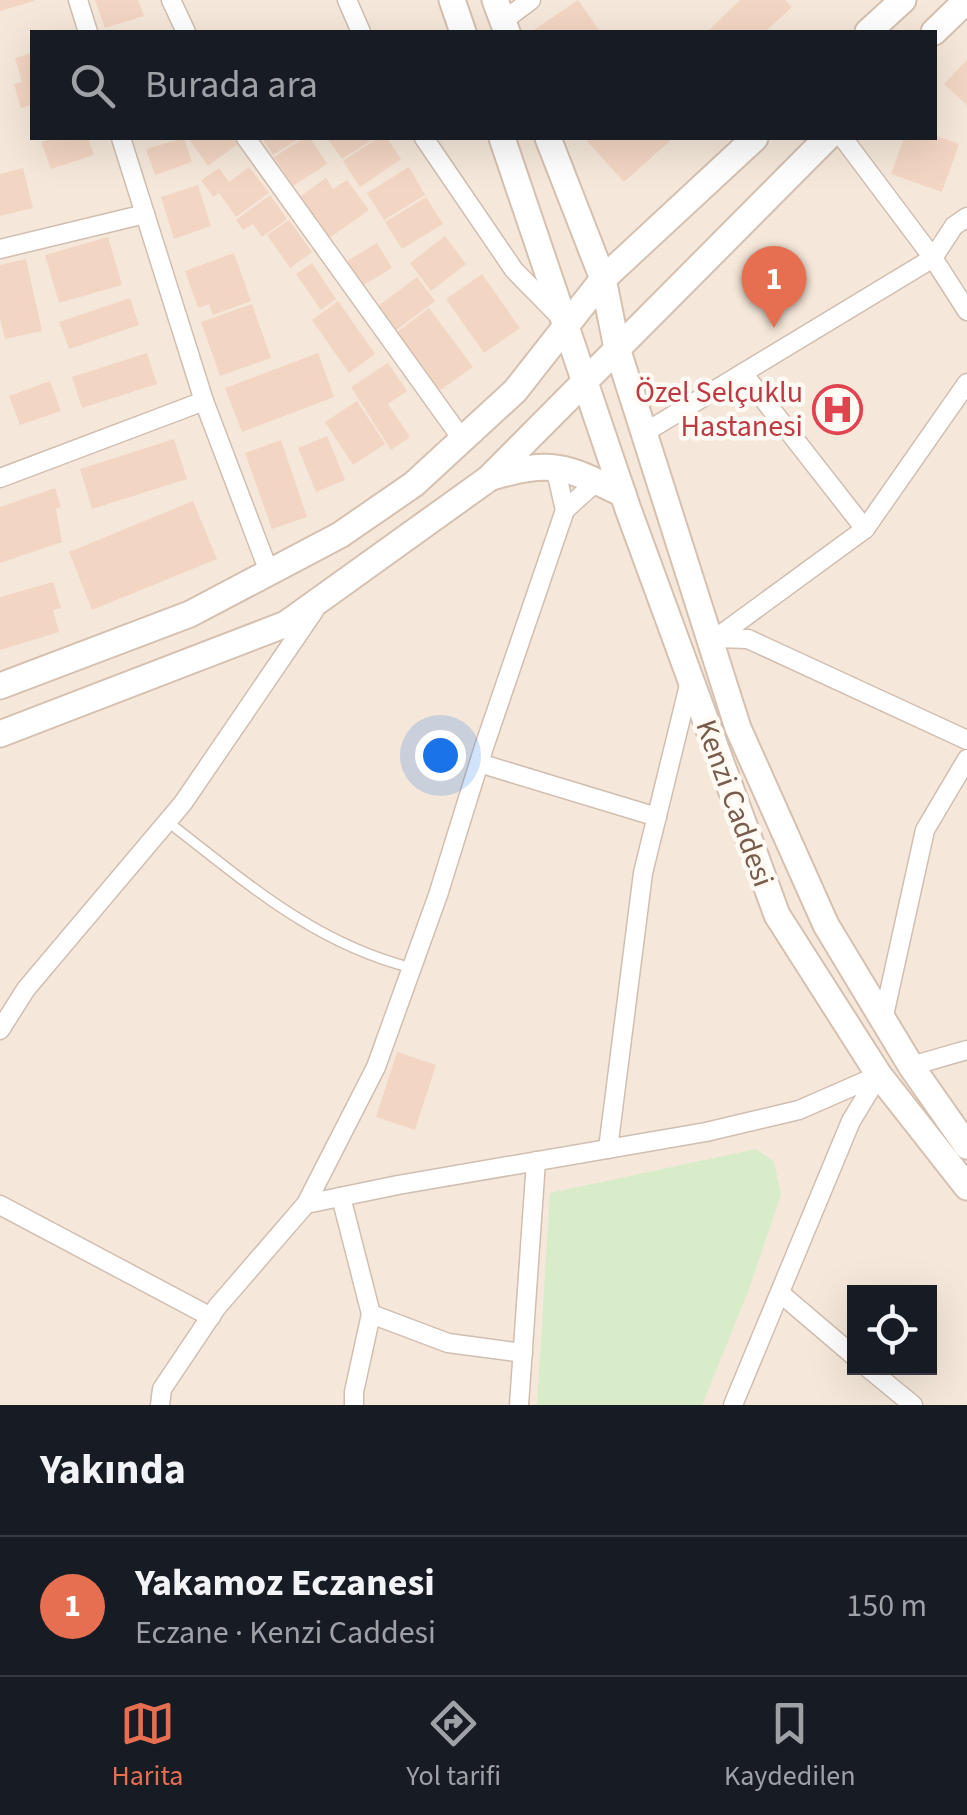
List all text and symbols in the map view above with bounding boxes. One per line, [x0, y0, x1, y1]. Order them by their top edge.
search box [30, 30, 937, 140]
icon: search [65, 58, 120, 113]
text: Burada ara [145, 58, 318, 112]
pin: 1 [742, 245, 806, 328]
place label: Özel Selçuklu Hastanesi [635, 371, 803, 448]
hospital icon: Özel Selçuklu Hastanesi [812, 383, 864, 435]
street label: Kenzi Caddesi [684, 714, 785, 893]
your location [415, 730, 466, 781]
map controls [847, 1285, 937, 1375]
button: locate [847, 1285, 937, 1375]
text: Yakında [40, 1440, 186, 1500]
text: Yakamoz Eczanesi [135, 1556, 435, 1610]
text: 1 [64, 1583, 81, 1629]
text: 150 m [846, 1583, 927, 1629]
text: Eczane · Kenzi Caddesi [135, 1610, 436, 1656]
tab: Harita [111, 1696, 183, 1796]
tab: Yol tarifi [406, 1696, 501, 1796]
tab: Kaydedilen [724, 1696, 856, 1796]

